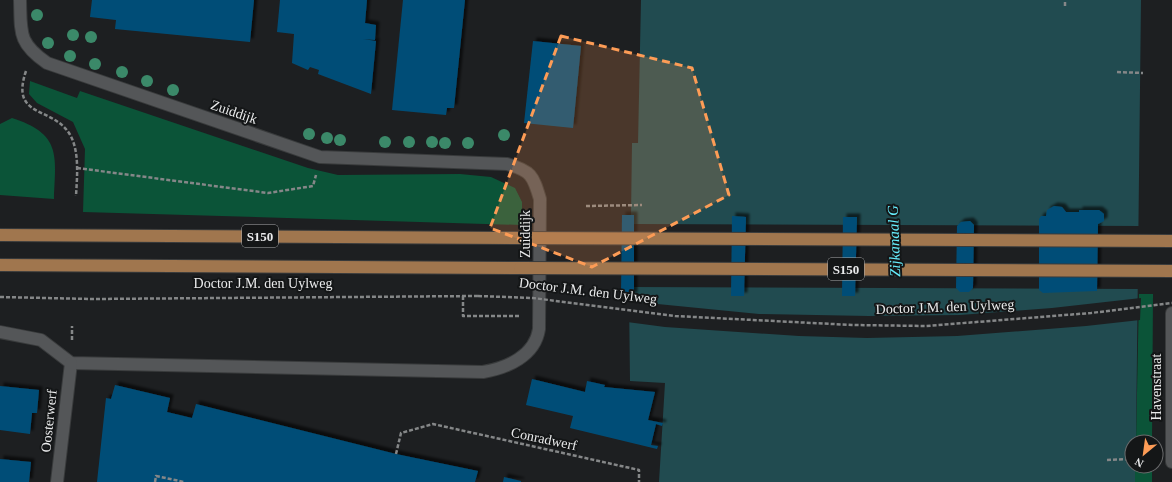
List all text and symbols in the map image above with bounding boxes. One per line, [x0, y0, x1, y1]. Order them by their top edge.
street label: Zuiddijk [209, 97, 259, 127]
water label: Zijkanaal G [885, 205, 903, 277]
street label: Zuiddijk [518, 210, 533, 258]
road number: S150 [242, 225, 278, 247]
road number: S150 [828, 258, 864, 280]
street label: Doctor J.M. den Uylweg [518, 275, 658, 307]
street label: Doctor J.M. den Uylweg [194, 276, 332, 291]
street label: Doctor J.M. den Uylweg [875, 297, 1015, 317]
street label: Havenstraat [1149, 353, 1164, 420]
street label: Oosterwerf [38, 389, 60, 453]
street label: Conradwerf [510, 425, 579, 453]
north arrow [1124, 434, 1164, 474]
text: N [1133, 456, 1146, 470]

